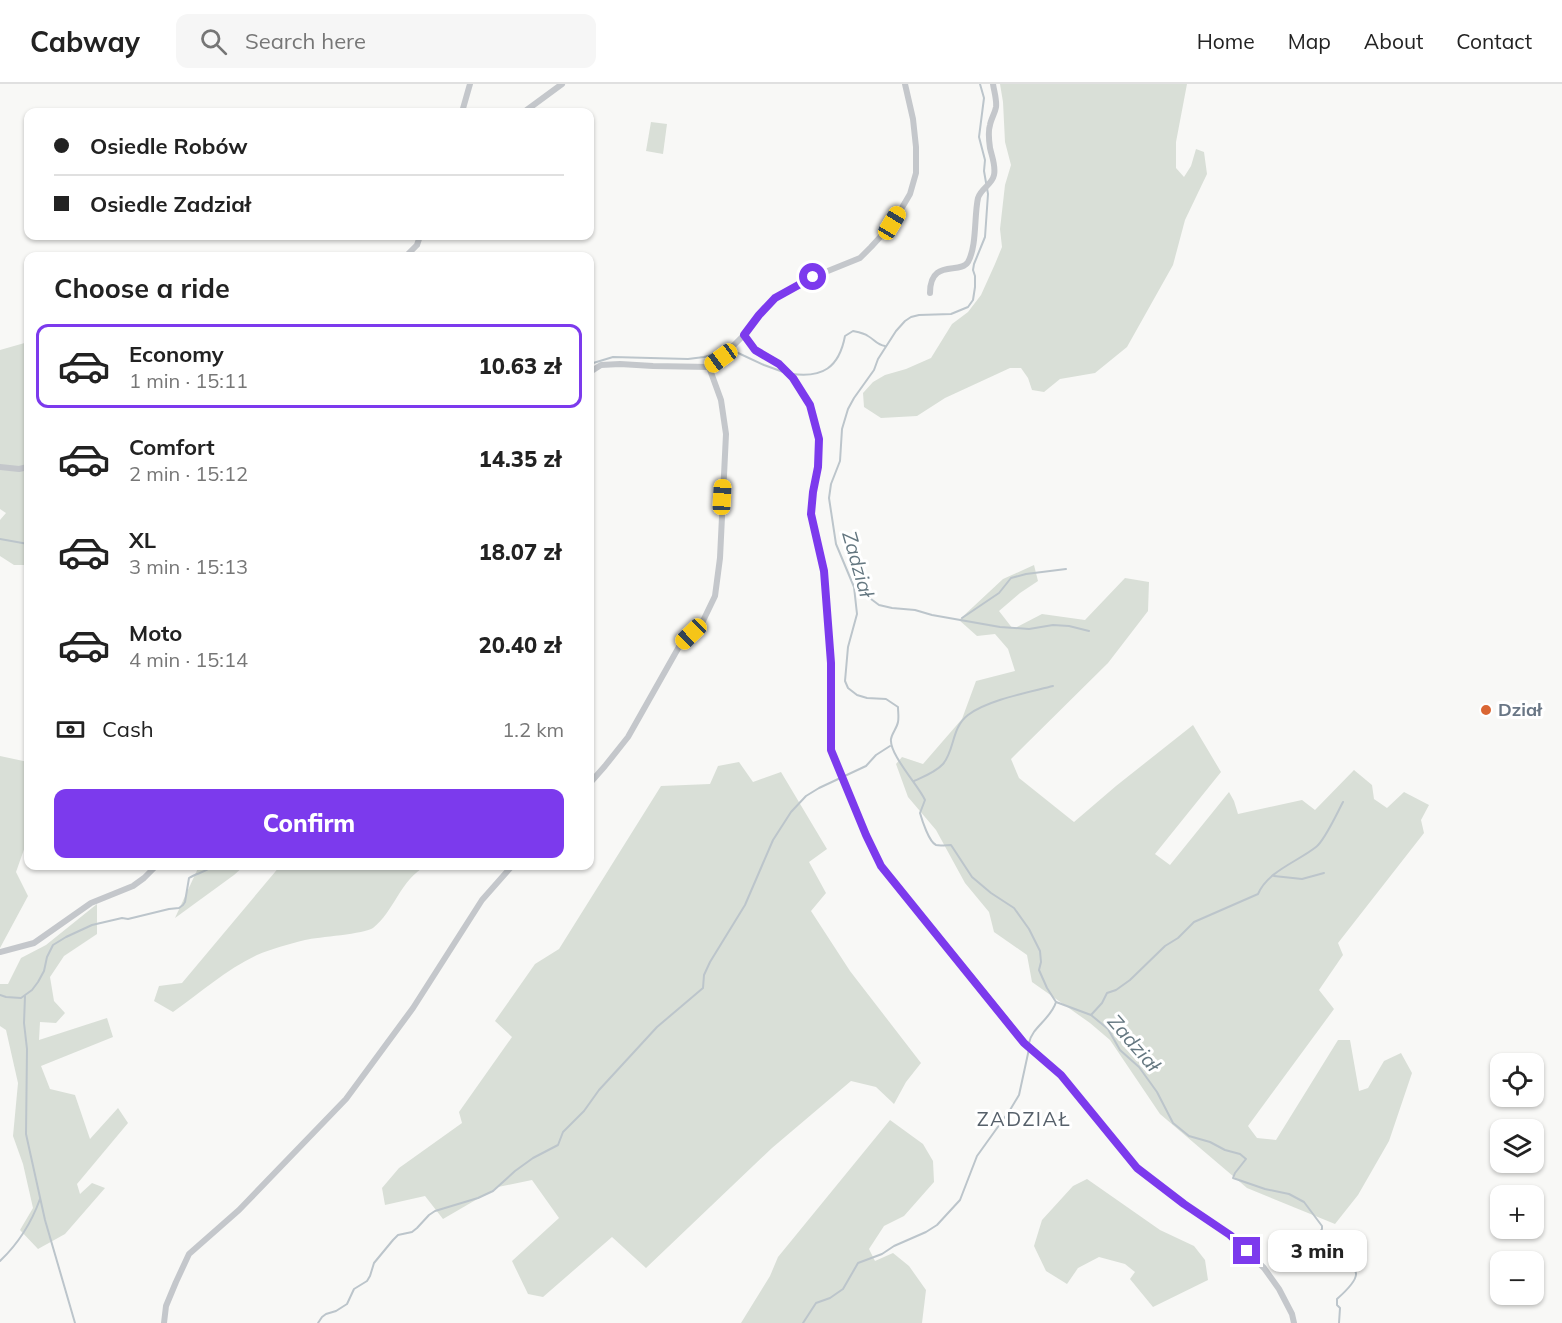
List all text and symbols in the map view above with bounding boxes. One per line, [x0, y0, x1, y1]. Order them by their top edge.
search box [176, 14, 596, 68]
text: Cabway [30, 24, 140, 59]
icon: search [197, 25, 230, 58]
text: Search here [245, 27, 366, 55]
text: Home [1197, 28, 1255, 54]
text: Map [1288, 28, 1331, 54]
text: About [1364, 28, 1423, 54]
text: Contact [1456, 28, 1532, 54]
text: Osiedle Robów [90, 132, 248, 160]
text: Osiedle Zadział [90, 190, 251, 218]
car [875, 203, 909, 243]
route start [799, 263, 826, 290]
text: Choose a ride [54, 271, 230, 305]
icon: car [57, 339, 111, 393]
text: Economy [129, 340, 224, 368]
car [701, 340, 741, 376]
text: 10.63 zł [479, 352, 561, 380]
text: 1 min · 15:11 [129, 368, 248, 393]
icon: car [57, 432, 111, 486]
text: Comfort [129, 433, 215, 461]
text: 14.35 zł [479, 445, 561, 473]
text: 2 min · 15:12 [129, 461, 248, 486]
car [712, 479, 732, 515]
icon: car [57, 525, 111, 579]
text: XL [129, 526, 156, 554]
water label: Zadział [837, 528, 880, 601]
text: 18.07 zł [479, 538, 561, 566]
text: 3 min · 15:13 [129, 554, 248, 579]
car [672, 615, 710, 653]
icon: car [57, 618, 111, 672]
text: Moto [129, 619, 182, 647]
text: 20.40 zł [479, 631, 561, 659]
text: 4 min · 15:14 [129, 647, 248, 672]
place label: Dział [1498, 698, 1543, 721]
marker: Dział [1479, 703, 1493, 717]
icon: cash [54, 713, 87, 746]
text: Cash [102, 715, 154, 743]
text: 1.2 km [502, 717, 564, 742]
button: Confirm [54, 789, 564, 858]
water label: Zadział [1103, 1009, 1167, 1077]
map controls [1490, 1053, 1544, 1305]
button: locate [1490, 1053, 1544, 1107]
district label: ZADZIAŁ [977, 1106, 1071, 1131]
button: layers [1490, 1119, 1544, 1173]
button: + [1490, 1185, 1544, 1239]
callout: 3 min [1268, 1230, 1367, 1272]
route end [1233, 1237, 1260, 1264]
text: 3 min [1291, 1238, 1344, 1263]
button: − [1490, 1251, 1544, 1305]

